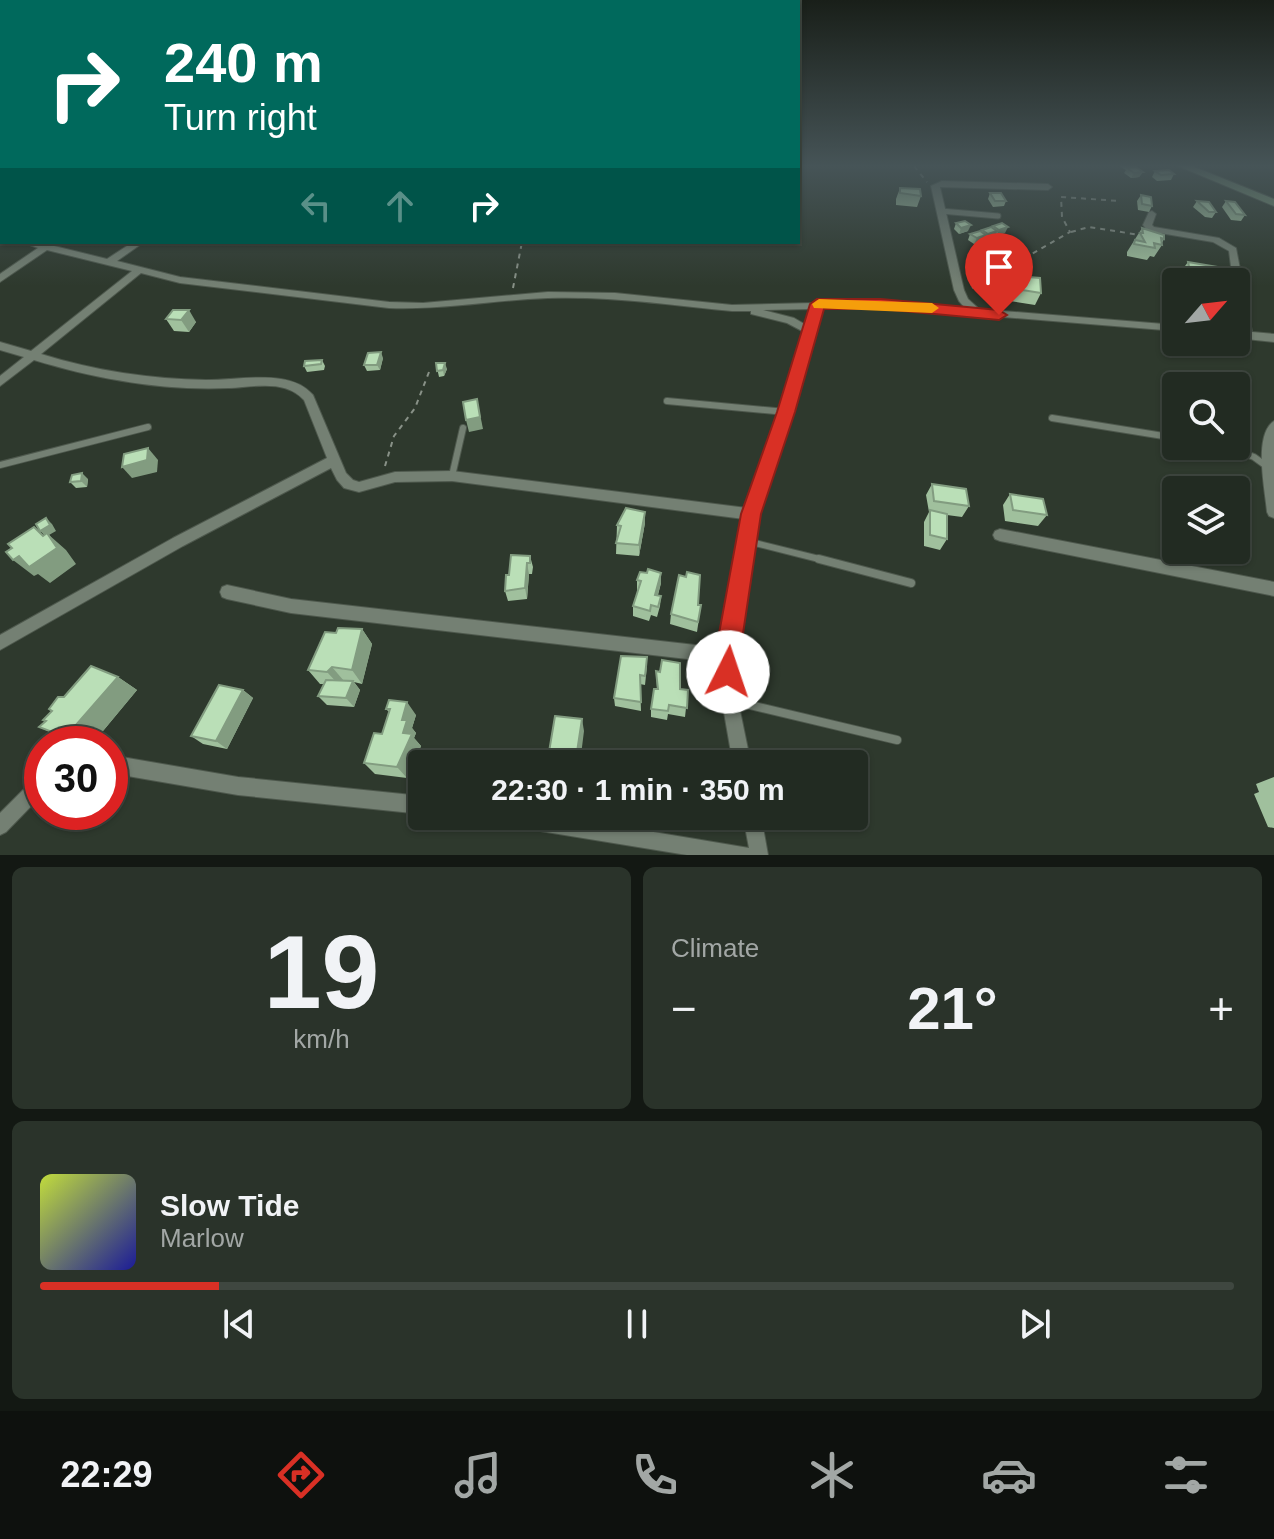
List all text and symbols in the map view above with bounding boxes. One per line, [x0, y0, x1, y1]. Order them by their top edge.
text: 240 m [164, 31, 323, 94]
icon: right [32, 32, 136, 136]
text: Turn right [164, 97, 317, 138]
icon: left [294, 184, 338, 228]
icon: ahead [378, 184, 422, 228]
icon: right [462, 184, 506, 228]
pin [965, 233, 1033, 315]
icon: arrive [977, 245, 1021, 289]
north arrow [1162, 268, 1250, 356]
map controls [1162, 268, 1250, 564]
button: search [1162, 372, 1250, 460]
button: layers [1162, 476, 1250, 564]
position arrow [686, 630, 770, 714]
speed limit sign: 30 [24, 726, 128, 830]
text: 22:30 · 1 min · 350 m [491, 773, 785, 806]
text: 19 [264, 914, 379, 1030]
text: Climate [671, 933, 759, 963]
text: 21° [907, 975, 998, 1042]
text: − [671, 984, 697, 1033]
text: + [1208, 984, 1234, 1033]
text: km/h [293, 1024, 350, 1054]
text: Slow Tide [160, 1189, 299, 1222]
text: Marlow [160, 1223, 244, 1253]
icon: previous [217, 1302, 261, 1346]
icon: pause [615, 1302, 659, 1346]
icon: next [1013, 1302, 1057, 1346]
icon: directions [273, 1447, 329, 1503]
icon: music [450, 1447, 506, 1503]
icon: phone [627, 1447, 683, 1503]
icon: climate [804, 1447, 860, 1503]
icon: car [981, 1447, 1037, 1503]
icon: filters [1158, 1447, 1214, 1503]
text: 22:29 [60, 1454, 153, 1495]

